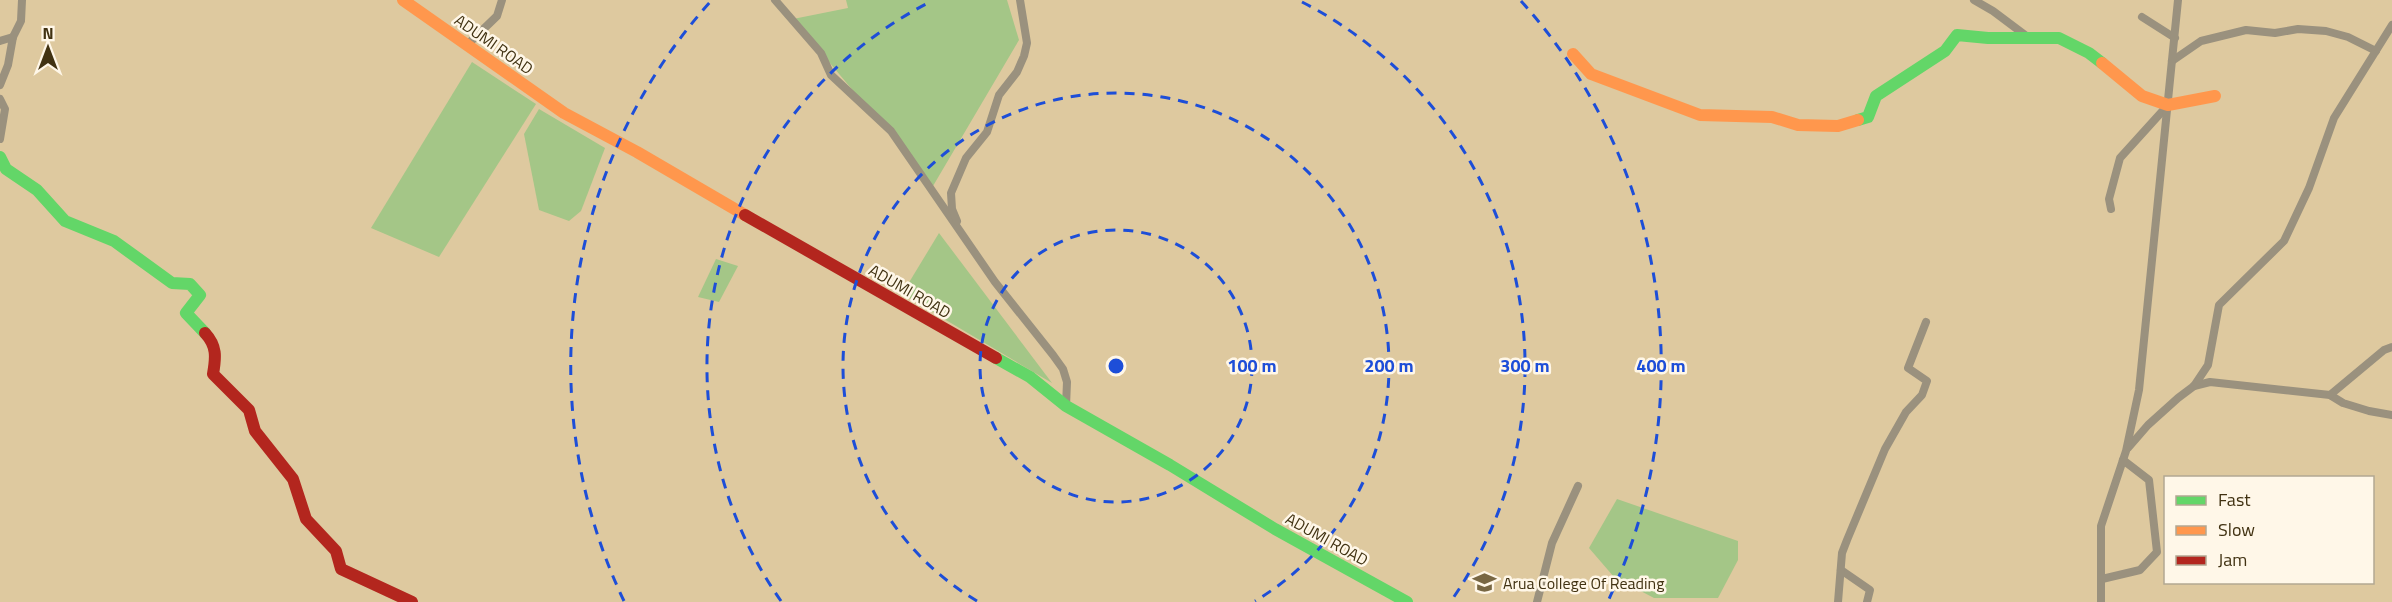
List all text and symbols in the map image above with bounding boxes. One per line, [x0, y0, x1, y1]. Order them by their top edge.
street label: ADUMI ROAD [450, 8, 538, 80]
north arrow [18, 18, 78, 78]
text: N [42, 21, 54, 45]
street label: ADUMI ROAD [865, 258, 955, 324]
text: 100 m [1227, 352, 1277, 379]
text: 200 m [1364, 352, 1414, 379]
text: 300 m [1500, 352, 1550, 379]
text: 400 m [1636, 352, 1686, 379]
centre of rings [1106, 356, 1126, 376]
legend [2164, 476, 2374, 584]
text: Fast [2218, 486, 2251, 513]
street label: ADUMI ROAD [1281, 506, 1373, 572]
text: Slow [2218, 516, 2255, 543]
text: Jam [2218, 546, 2247, 573]
school or university icon: Arua College Of Reading [1472, 570, 1498, 596]
place label: Arua College Of Reading [1503, 571, 1664, 595]

